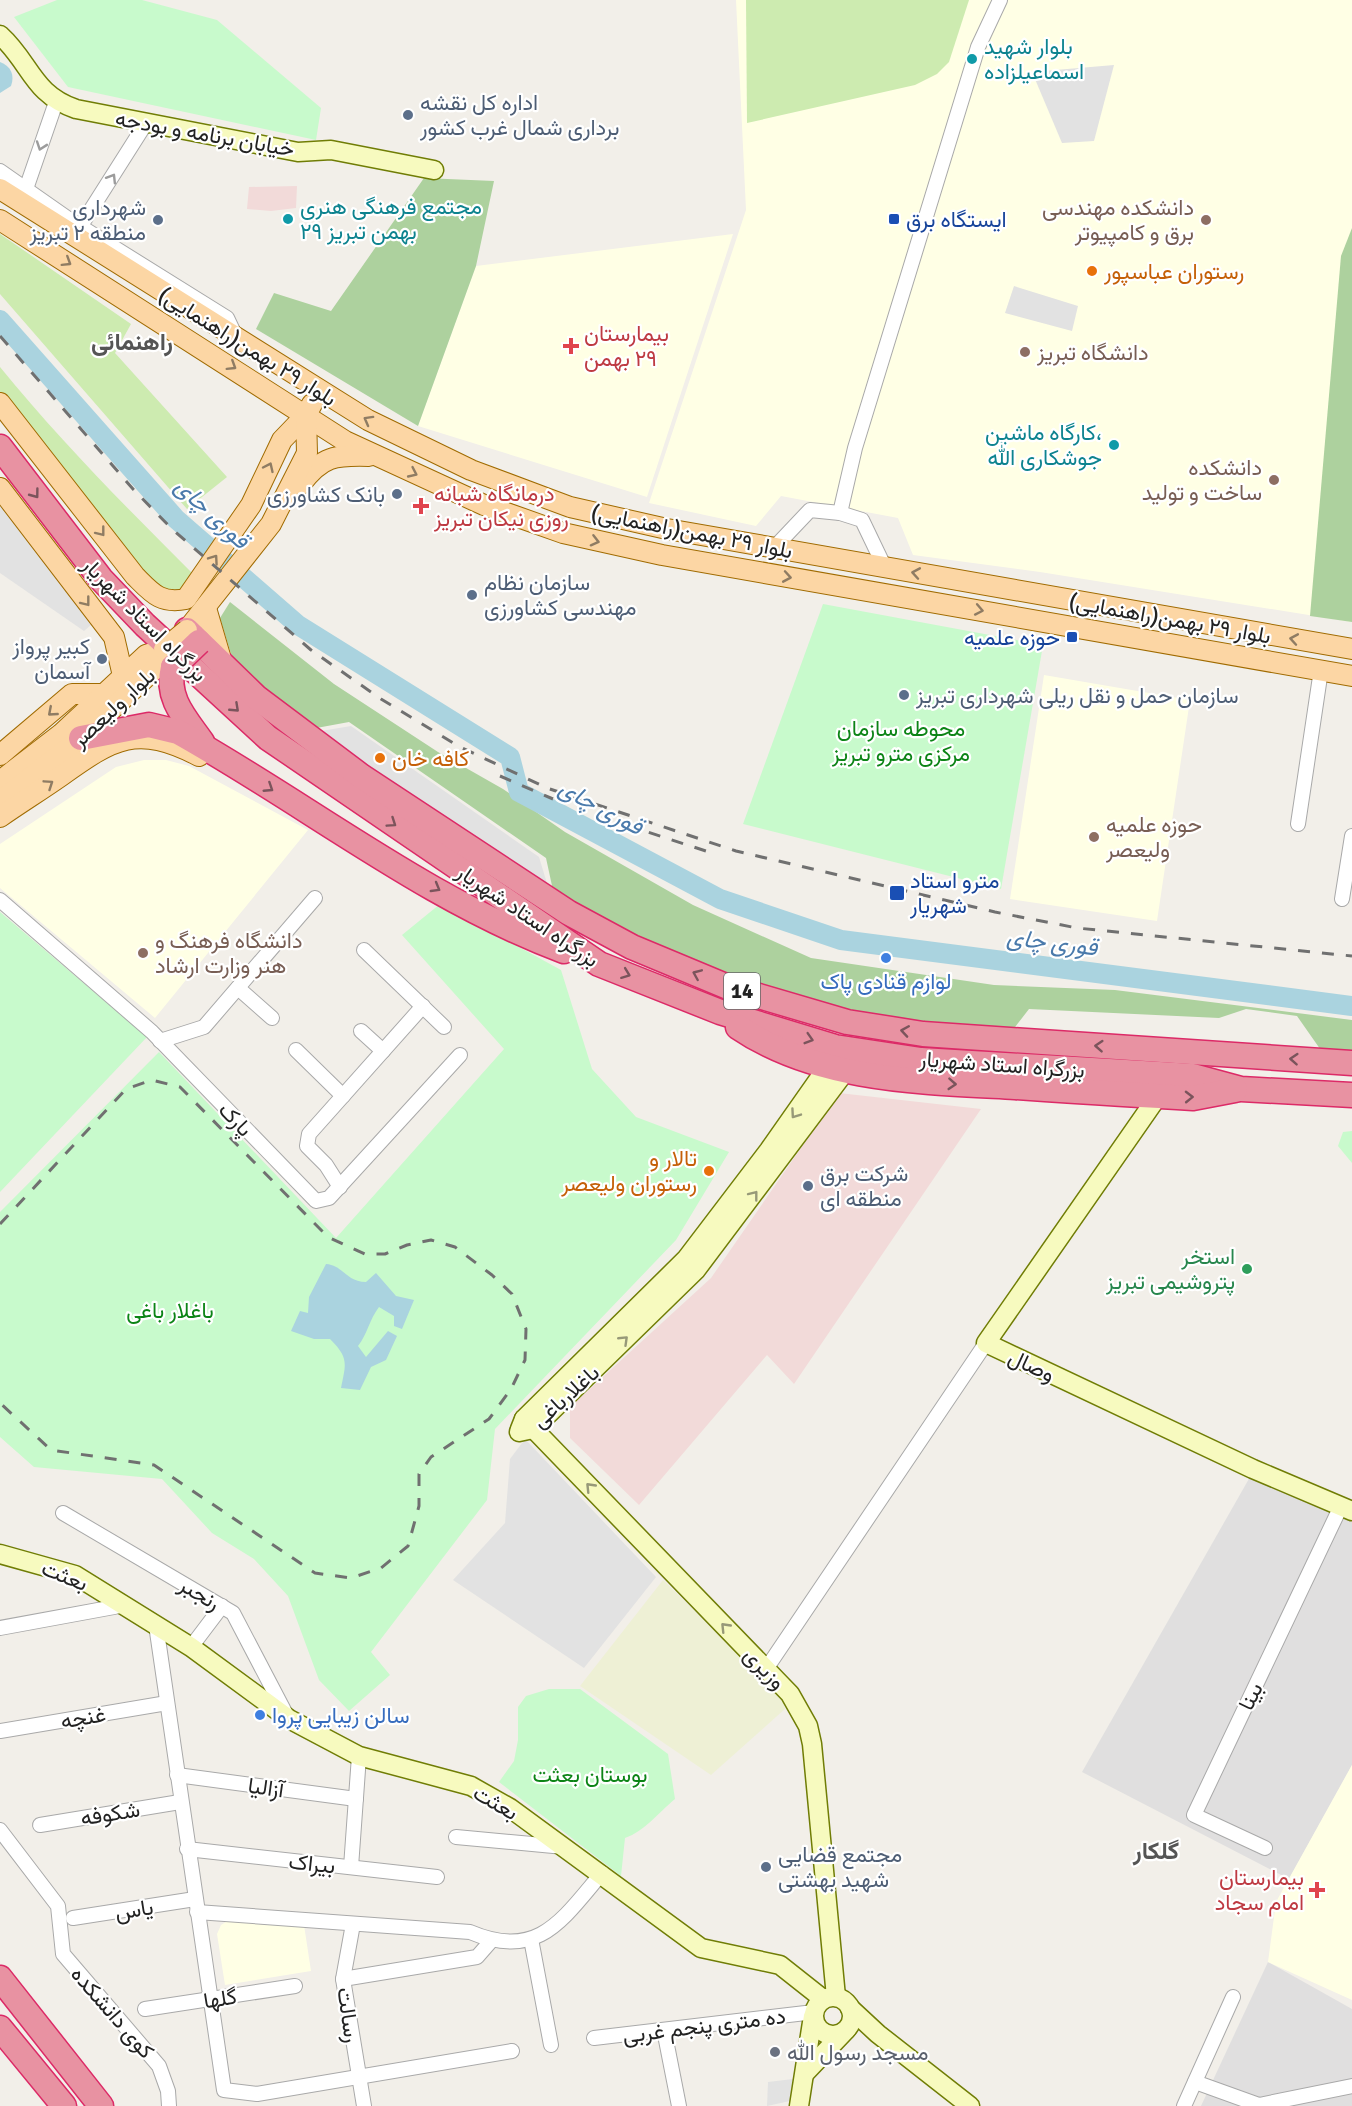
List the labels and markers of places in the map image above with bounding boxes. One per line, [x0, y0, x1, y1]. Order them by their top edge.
place label: بلوار شهید اسماعیلزاده [984, 33, 1084, 85]
marker: بلوار شهید اسماعیلزاده [965, 52, 979, 66]
place label: اداره کل نقشه برداری شمال غرب کشور [419, 89, 619, 141]
marker: اداره کل نقشه برداری شمال غرب کشور [401, 108, 415, 122]
place label: مجتمع فرهنگی هنری ۲۹ بهمن تبریز [300, 193, 482, 245]
place label: شهرداری منطقه ۲ تبریز [28, 194, 146, 246]
place label: دانشکده مهندسی برق و کامپیوتر [1042, 194, 1194, 247]
place label: ایستگاه برق [906, 206, 1007, 233]
marker: مجتمع فرهنگی هنری ۲۹ بهمن تبریز [281, 212, 295, 226]
marker: ایستگاه برق [887, 212, 901, 226]
marker: شهرداری منطقه ۲ تبریز [151, 213, 165, 227]
marker: دانشکده مهندسی برق و کامپیوتر [1199, 213, 1213, 227]
place label: رستوران عباسپور [1103, 258, 1244, 286]
marker: رستوران عباسپور [1085, 264, 1099, 278]
place label: بیمارستان ٢٩ بهمن [584, 320, 669, 372]
marker: بیمارستان ٢٩ بهمن [562, 337, 580, 355]
place label: دانشگاه تبریز [1036, 339, 1149, 366]
marker: دانشگاه تبریز [1018, 345, 1032, 359]
place label: کارگاه ماشین، جوشکاری الله [985, 419, 1102, 471]
marker: کارگاه ماشین، جوشکاری الله [1107, 438, 1121, 452]
place label: دانشکده ساخت و تولید [1142, 454, 1262, 506]
marker: دانشکده ساخت و تولید [1267, 473, 1281, 487]
place label: درمانگاه شبانه روزی نیکان تبریز [433, 480, 569, 532]
place label: بانک کشاورزی [267, 481, 385, 508]
marker: بانک کشاورزی [390, 487, 404, 501]
marker: درمانگاه شبانه روزی نیکان تبریز [412, 497, 430, 515]
place label: سازمان نظام مهندسی کشاورزی [484, 569, 636, 621]
marker: سازمان نظام مهندسی کشاورزی [465, 588, 479, 602]
place label: حوزه علمیه [964, 624, 1060, 651]
marker: حوزه علمیه [1065, 630, 1079, 644]
place label: کبیر پرواز آسمان [11, 633, 92, 685]
marker: کبیر پرواز آسمان [95, 652, 109, 666]
place label: سازمان حمل و نقل ریلی شهرداری تبریز [915, 682, 1239, 709]
marker: سازمان حمل و نقل ریلی شهرداری تبریز [897, 688, 911, 702]
place label: کافه خان [392, 745, 469, 772]
marker: کافه خان [373, 751, 387, 765]
place label: حوزه علمیه ولیعصر [1105, 811, 1202, 863]
marker: حوزه علمیه ولیعصر [1087, 830, 1101, 844]
place label: مترو استاد شهریار [909, 867, 1000, 919]
marker: مترو استاد شهریار [888, 884, 906, 902]
place label: دانشگاه فرهنگ و هنر وزارت ارشاد [155, 927, 302, 979]
marker: دانشگاه فرهنگ و هنر وزارت ارشاد [136, 946, 150, 960]
marker: لوازم قنادی پاک [879, 951, 893, 965]
place label: لوازم قنادی پاک [821, 968, 951, 996]
place label: تالار و رستوران ولیعصر [560, 1145, 697, 1197]
place label: شرکت برق منطقه ای [820, 1160, 908, 1212]
marker: تالار و رستوران ولیعصر [702, 1164, 716, 1178]
marker: شرکت برق منطقه ای [801, 1179, 815, 1193]
place label: استخر پتروشیمی تبریز [1105, 1243, 1235, 1296]
marker: استخر پتروشیمی تبریز [1240, 1262, 1254, 1276]
place label: سالن زيبايى پروا [272, 1702, 410, 1730]
marker: سالن زيبايى پروا [253, 1708, 267, 1722]
place label: مجتمع قضایی شهید بهشتی [778, 1841, 902, 1893]
marker: مجتمع قضایی شهید بهشتی [759, 1860, 773, 1874]
place label: بیمارستان امام سجاد [1215, 1864, 1304, 1917]
marker: بیمارستان امام سجاد [1308, 1881, 1326, 1899]
place label: مسجد رسول الله [787, 2039, 928, 2066]
marker: مسجد رسول الله [768, 2045, 782, 2059]

